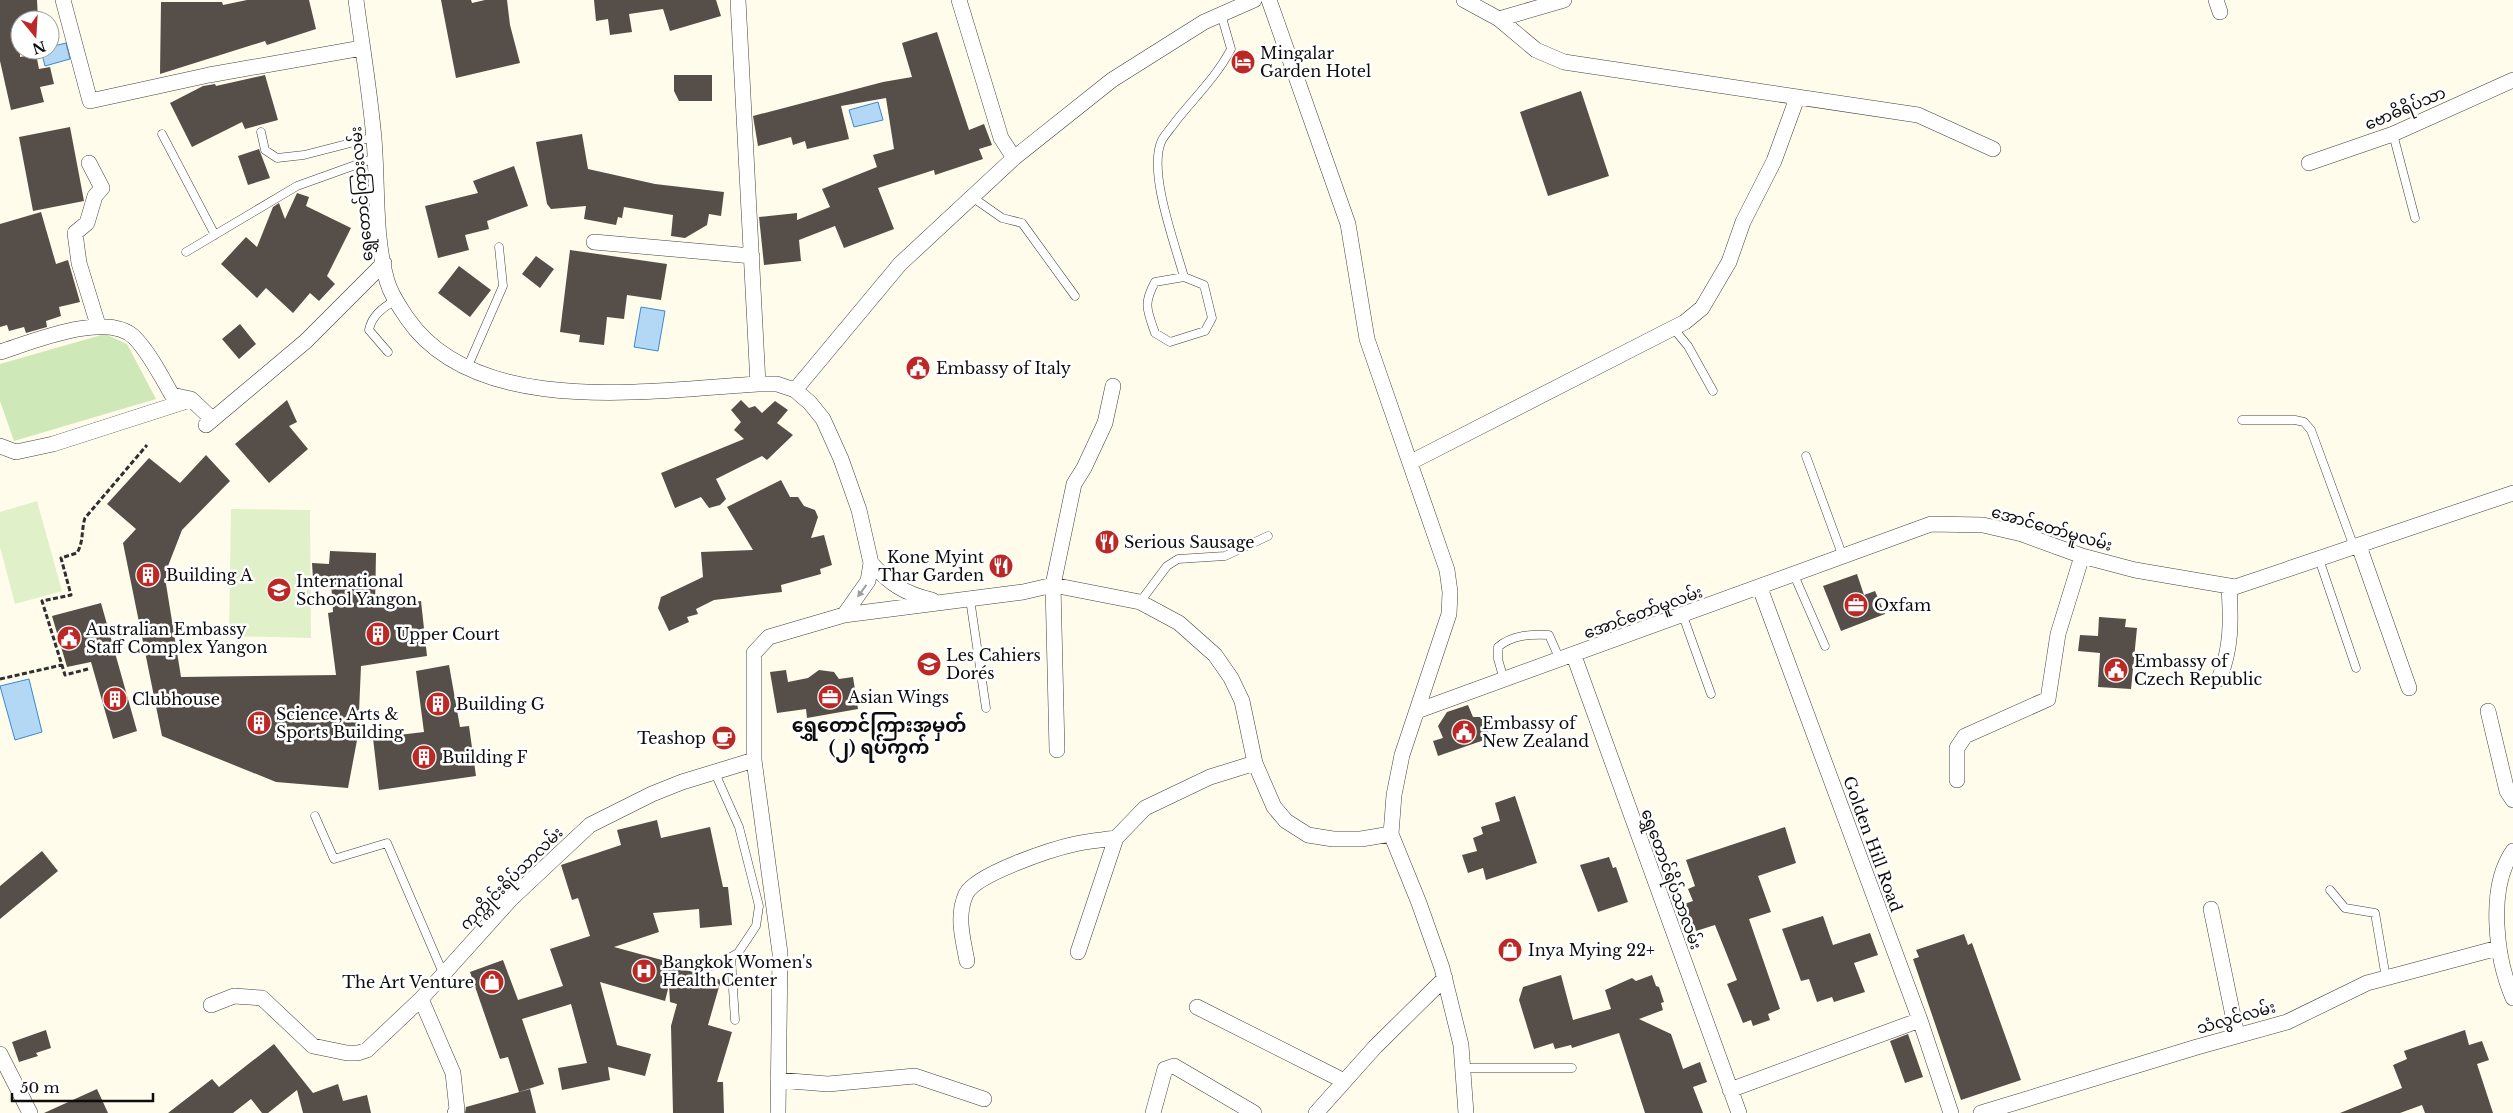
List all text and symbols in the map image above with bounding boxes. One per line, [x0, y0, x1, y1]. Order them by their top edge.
north arrow [10, 10, 60, 60]
text: N [30, 37, 48, 58]
place label: Mingalar Garden Hotel [1260, 43, 1371, 81]
hotel icon: Mingalar Garden Hotel [1230, 49, 1256, 75]
street label: ဗောဓိရိပ်သာ [2361, 81, 2450, 138]
street label: ရွှေတောင်ကြားလမ်း [344, 125, 381, 262]
public building icon: Embassy of Italy [905, 355, 931, 381]
place label: Embassy of Italy [936, 358, 1072, 378]
street label: အောင်တော်မူလမ်း [1988, 500, 2115, 560]
restaurant icon: Serious Sausage [1094, 529, 1120, 555]
place label: Serious Sausage [1124, 532, 1254, 552]
place label: Kone Myint Thar Garden [878, 547, 984, 585]
restaurant icon: Kone Myint Thar Garden [988, 553, 1014, 579]
building icon: Building A [135, 562, 161, 588]
place label: Building A [166, 565, 253, 585]
place label: International School Yangon [296, 571, 417, 609]
school or university icon: International School Yangon [266, 577, 292, 603]
street label: အောင်တော်မူလမ်း [1581, 580, 1707, 647]
one-way arrow [856, 584, 867, 597]
office icon: Oxfam [1843, 592, 1869, 618]
place label: Oxfam [1874, 595, 1931, 615]
place label: Australian Embassy Staff Complex Yangon [85, 619, 268, 657]
building icon: Upper Court [365, 621, 391, 647]
place label: Upper Court [396, 624, 500, 644]
public building icon: Australian Embassy Staff Complex Yangon [56, 625, 82, 651]
place label: Les Cahiers Dorés [946, 645, 1041, 683]
school or university icon: Les Cahiers Dorés [916, 651, 942, 677]
place label: Embassy of Czech Republic [2134, 651, 2262, 689]
public building icon: Embassy of Czech Republic [2103, 657, 2129, 683]
office icon: Asian Wings [817, 684, 843, 710]
building icon: Clubhouse [102, 686, 128, 712]
place label: Asian Wings [847, 687, 949, 707]
place label: Clubhouse [132, 689, 220, 709]
building icon: Building G [425, 691, 451, 717]
place label: Building G [456, 694, 545, 714]
place label: Science, Arts & Sports Building [276, 704, 404, 742]
building icon: Science, Arts & Sports Building [246, 710, 272, 736]
district label: ရွှေတောင်ကြားအမှတ် (၂) ရပ်ကွက် [792, 712, 966, 763]
place label: Embassy of New Zealand [1482, 713, 1589, 751]
public building icon: Embassy of New Zealand [1451, 719, 1477, 745]
cafe icon: Teashop [711, 725, 737, 751]
place label: Teashop [637, 728, 706, 748]
building icon: Building F [411, 744, 437, 770]
place label: Building F [442, 747, 528, 767]
street label: Golden Hill Road [1839, 773, 1907, 915]
street label: ရွှေတောင်ရိပ်သာလမ်း [1634, 806, 1708, 953]
street label: ကုက္ကိုင်းရိပ်သာလမ်း [455, 822, 570, 937]
shop icon: Inya Mying 22+ [1497, 937, 1523, 963]
place label: Inya Mying 22+ [1528, 940, 1655, 960]
place label: Bangkok Women's Health Center [662, 952, 813, 990]
hospital icon: Bangkok Women's Health Center [631, 958, 657, 984]
shop icon: The Art Venture [479, 969, 505, 995]
place label: The Art Venture [342, 972, 474, 992]
street label: သံလွင်လမ်း [2194, 995, 2279, 1042]
scale bar [12, 1070, 154, 1102]
text: 50 m [20, 1078, 60, 1097]

